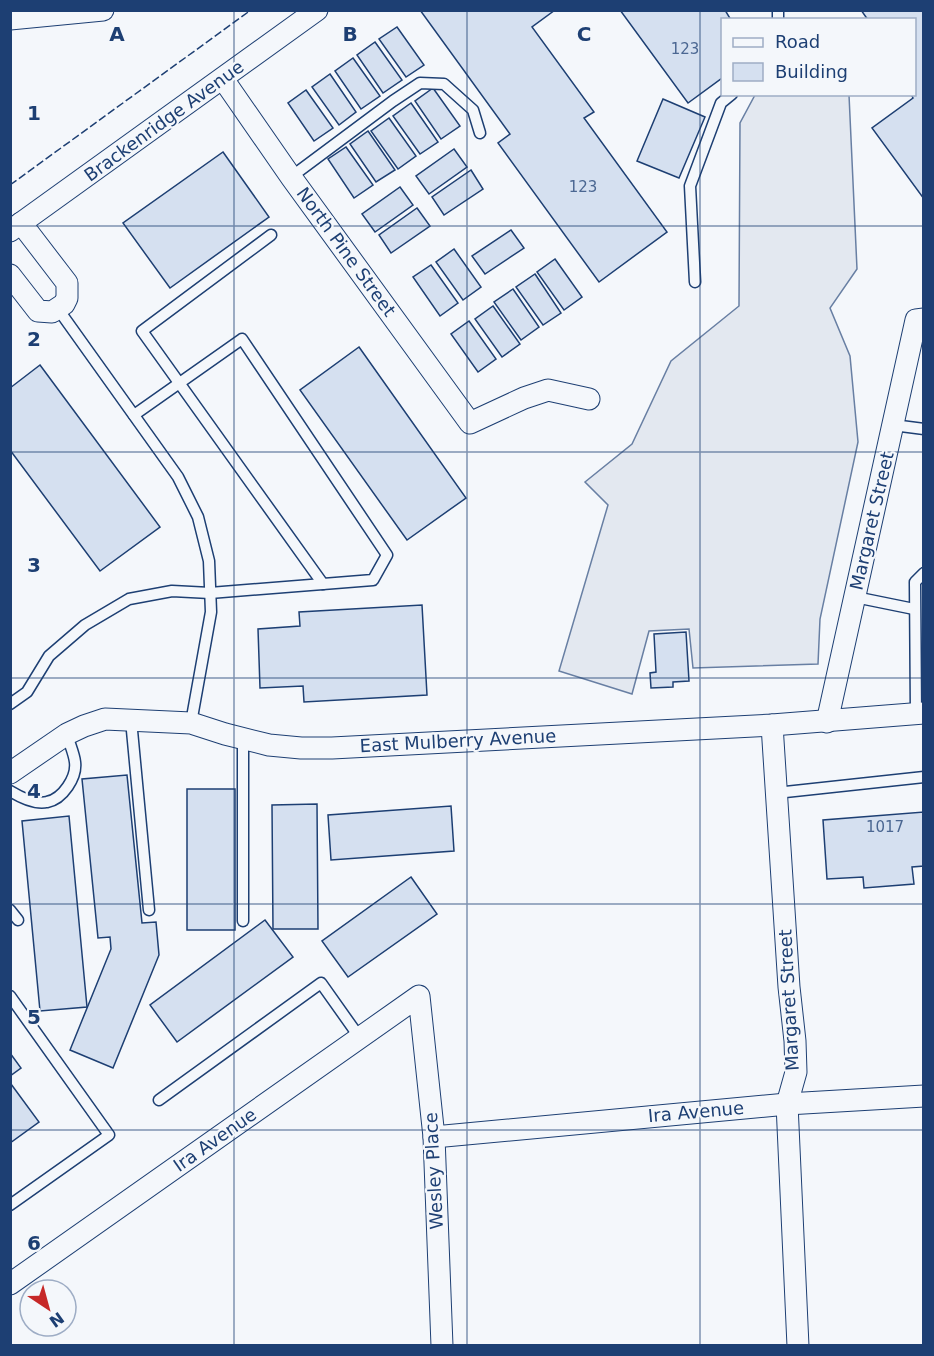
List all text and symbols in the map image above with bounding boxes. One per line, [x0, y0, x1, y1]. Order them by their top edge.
legend [721, 18, 916, 96]
text: A [109, 22, 125, 46]
text: B [342, 22, 358, 46]
text: C [577, 22, 591, 46]
text: Road [775, 31, 820, 52]
house number: 123 [671, 40, 699, 58]
street label: Brackenridge Avenue [80, 56, 247, 185]
text: Building [775, 61, 848, 82]
text: 1 [27, 101, 41, 125]
house number: 123 [569, 178, 597, 196]
street label: North Pine Street [293, 183, 400, 320]
text: 2 [27, 327, 41, 351]
street label: Margaret Street [845, 450, 898, 592]
text: 3 [27, 553, 41, 577]
street label: East Mulberry Avenue [359, 725, 557, 756]
text: 4 [27, 779, 41, 803]
house number: 1017 [866, 818, 904, 836]
street label: Margaret Street [774, 929, 803, 1071]
text: 5 [27, 1005, 41, 1029]
street label: Ira Avenue [647, 1097, 745, 1126]
street label: Ira Avenue [169, 1103, 260, 1176]
street label: Wesley Place [420, 1112, 447, 1230]
text: 6 [27, 1231, 41, 1255]
north arrow [18, 1278, 78, 1338]
text: N [46, 1308, 68, 1331]

